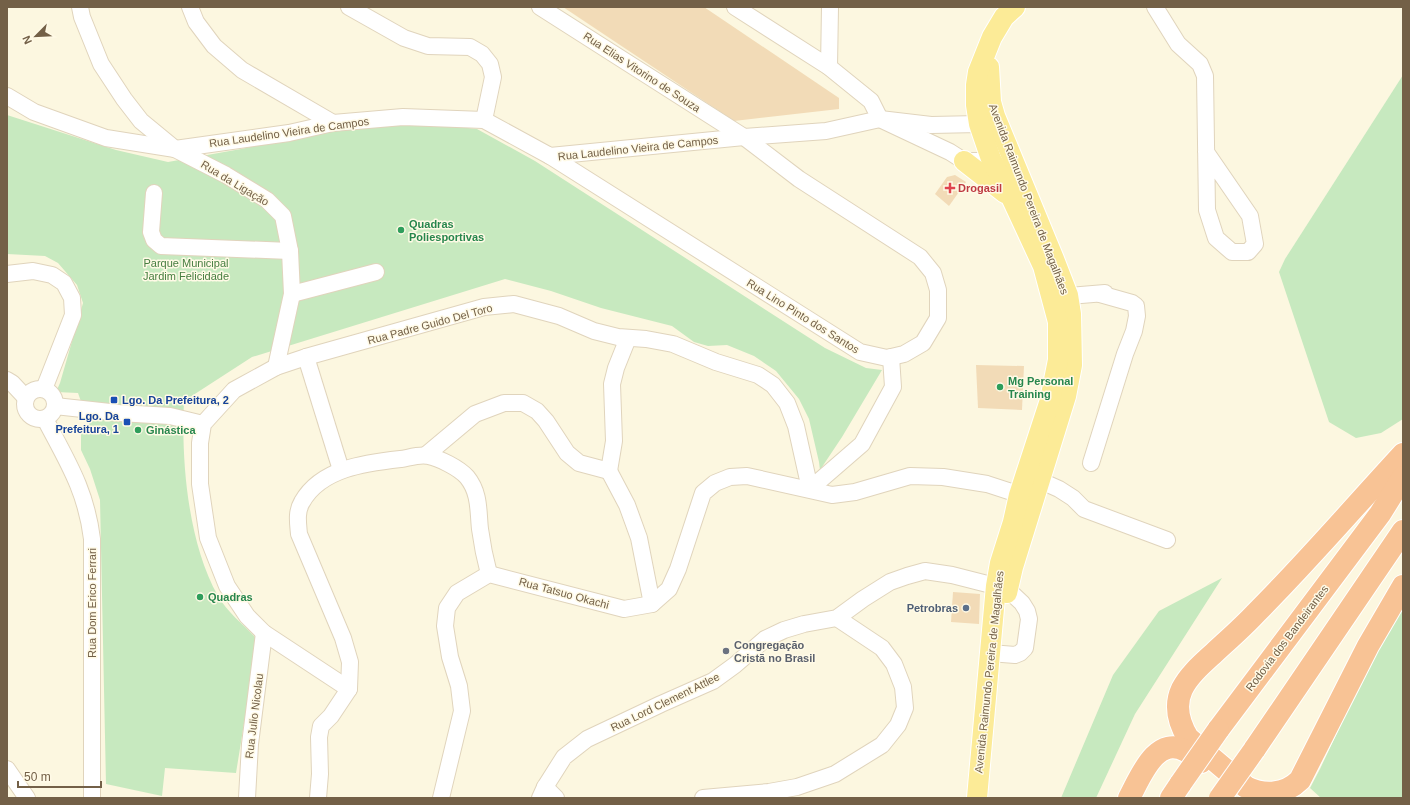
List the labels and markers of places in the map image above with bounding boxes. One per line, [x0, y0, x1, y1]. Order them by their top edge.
place label: Drogasil [958, 182, 1002, 194]
marker: Drogasil [945, 183, 955, 193]
place label: Quadras Poliesportivas [409, 218, 484, 243]
marker: Quadras Poliesportivas [396, 225, 406, 235]
place label: Mg Personal Training [1008, 375, 1073, 400]
marker: Mg Personal Training [995, 382, 1005, 392]
place label: Lgo. Da Prefeitura, 2 [122, 394, 229, 406]
marker: Lgo. Da Prefeitura, 2 [109, 395, 119, 405]
place label: Lgo. Da Prefeitura, 1 [55, 410, 120, 435]
marker: Lgo. Da Prefeitura, 1 [122, 417, 132, 427]
place label: Ginástica [146, 424, 196, 436]
marker: Ginástica [133, 425, 143, 435]
place label: Quadras [208, 591, 253, 603]
marker: Quadras [195, 592, 205, 602]
place label: Petrobras [907, 602, 958, 614]
marker: Petrobras [961, 603, 971, 613]
place label: Congregação Cristã no Brasil [734, 639, 815, 664]
marker: Congregação Cristã no Brasil [721, 646, 731, 656]

